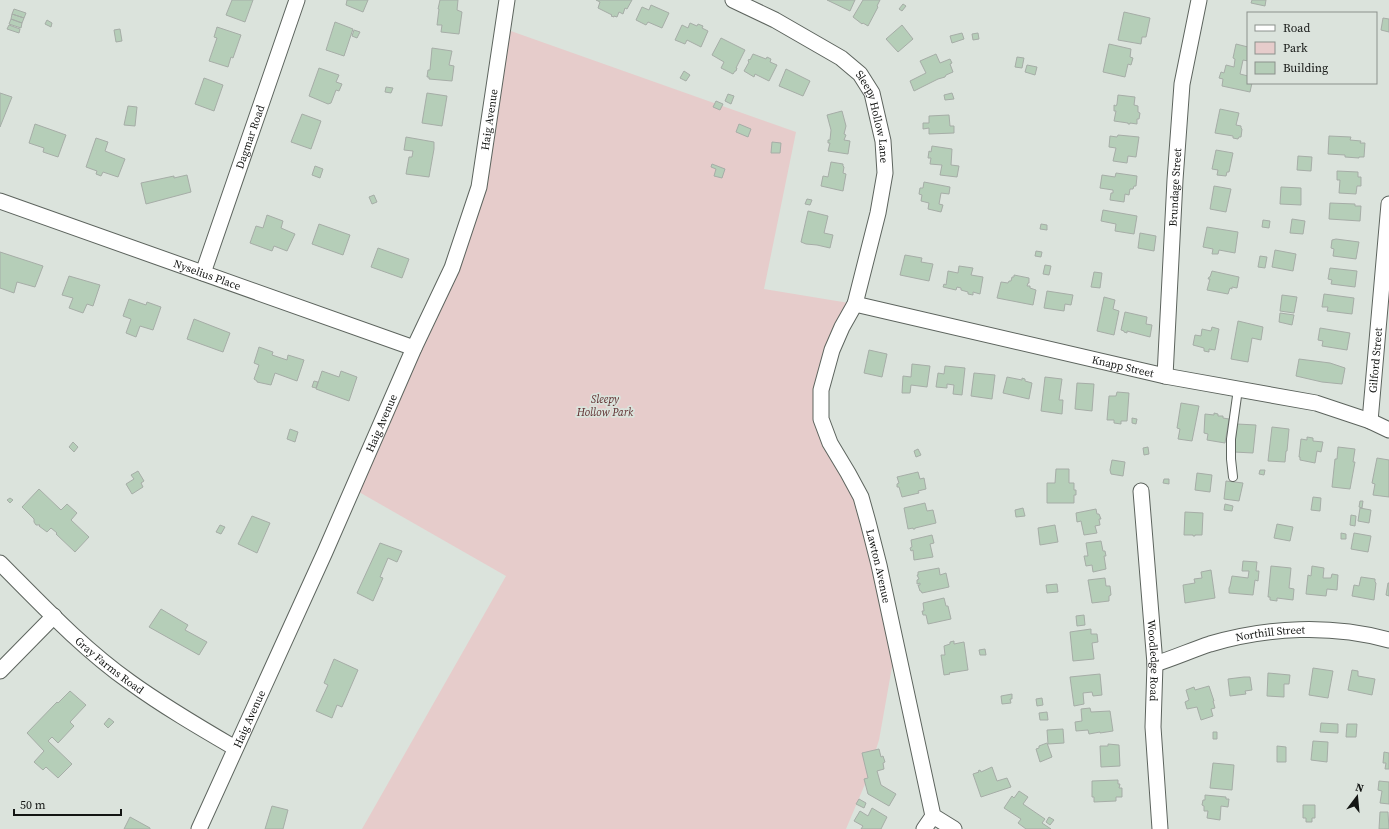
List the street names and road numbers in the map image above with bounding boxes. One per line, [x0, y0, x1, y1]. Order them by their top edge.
street label: Sleepy Hollow Lane [853, 66, 892, 164]
street label: Haig Avenue [477, 88, 501, 151]
street label: Dagmar Road [232, 102, 268, 171]
street label: Brundage Street [1165, 147, 1185, 227]
street label: Nyselius Place [172, 256, 243, 294]
street label: Gilford Street [1365, 326, 1386, 394]
street label: Knapp Street [1090, 352, 1156, 381]
street label: Haig Avenue [362, 391, 401, 454]
street label: Lawton Avenue [863, 528, 895, 605]
street label: Woodledge Road [1144, 619, 1163, 702]
street label: Northill Street [1234, 622, 1306, 645]
street label: Gray Farms Road [72, 633, 148, 698]
street label: Haig Avenue [229, 687, 269, 750]

